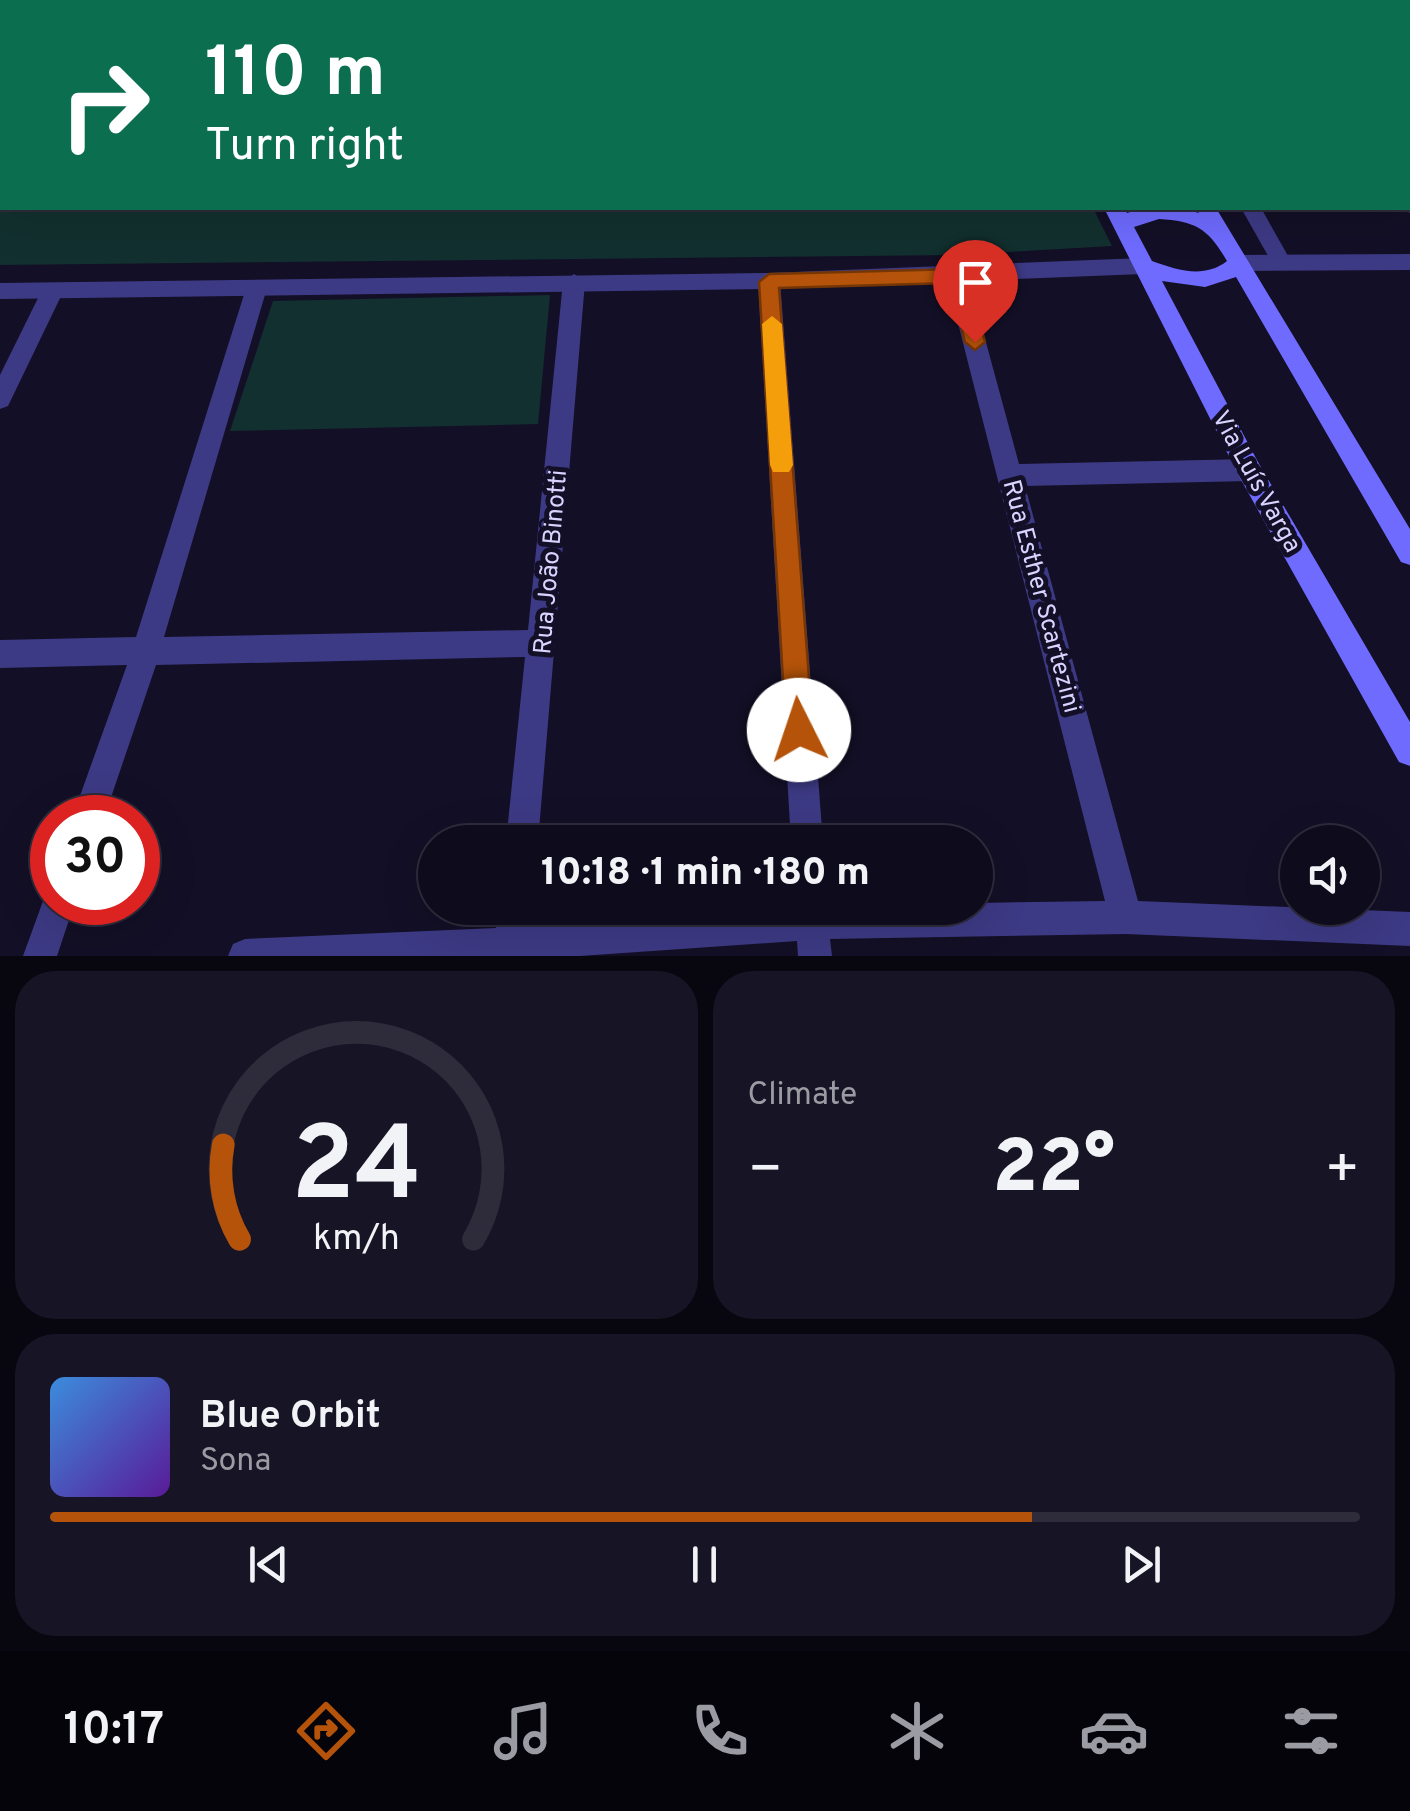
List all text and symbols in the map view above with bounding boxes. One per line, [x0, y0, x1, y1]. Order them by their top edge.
text: 110 m [205, 32, 386, 121]
icon: right [40, 40, 170, 170]
text: Turn right [205, 119, 404, 176]
pin [933, 240, 1018, 343]
icon: arrive [948, 255, 1003, 310]
street label: Via Luís Varga [1203, 406, 1307, 559]
street label: Rua João Binotti [528, 469, 576, 656]
street label: Rua Esther Scartezini [994, 477, 1087, 717]
position arrow [747, 678, 851, 782]
speed limit sign: 30 [30, 795, 160, 925]
map controls [1280, 825, 1380, 925]
button: sound [1280, 825, 1380, 925]
text: 10:18 · 1 min · 180 m [541, 850, 870, 899]
text: Climate [748, 1076, 857, 1116]
text: 24 [291, 1105, 421, 1237]
text: 22° [992, 1124, 1115, 1219]
text: − [748, 1137, 783, 1207]
text: + [1325, 1137, 1360, 1207]
text: km/h [313, 1217, 400, 1263]
text: Blue Orbit [200, 1393, 381, 1442]
text: Sona [200, 1442, 271, 1482]
icon: previous [241, 1537, 296, 1592]
icon: pause [677, 1537, 732, 1592]
icon: next [1114, 1537, 1169, 1592]
icon: directions [291, 1696, 361, 1766]
icon: music [488, 1696, 558, 1766]
icon: phone [685, 1696, 755, 1766]
icon: climate [882, 1696, 952, 1766]
icon: car [1079, 1696, 1149, 1766]
icon: filters [1276, 1696, 1346, 1766]
text: 10:17 [64, 1703, 164, 1760]

